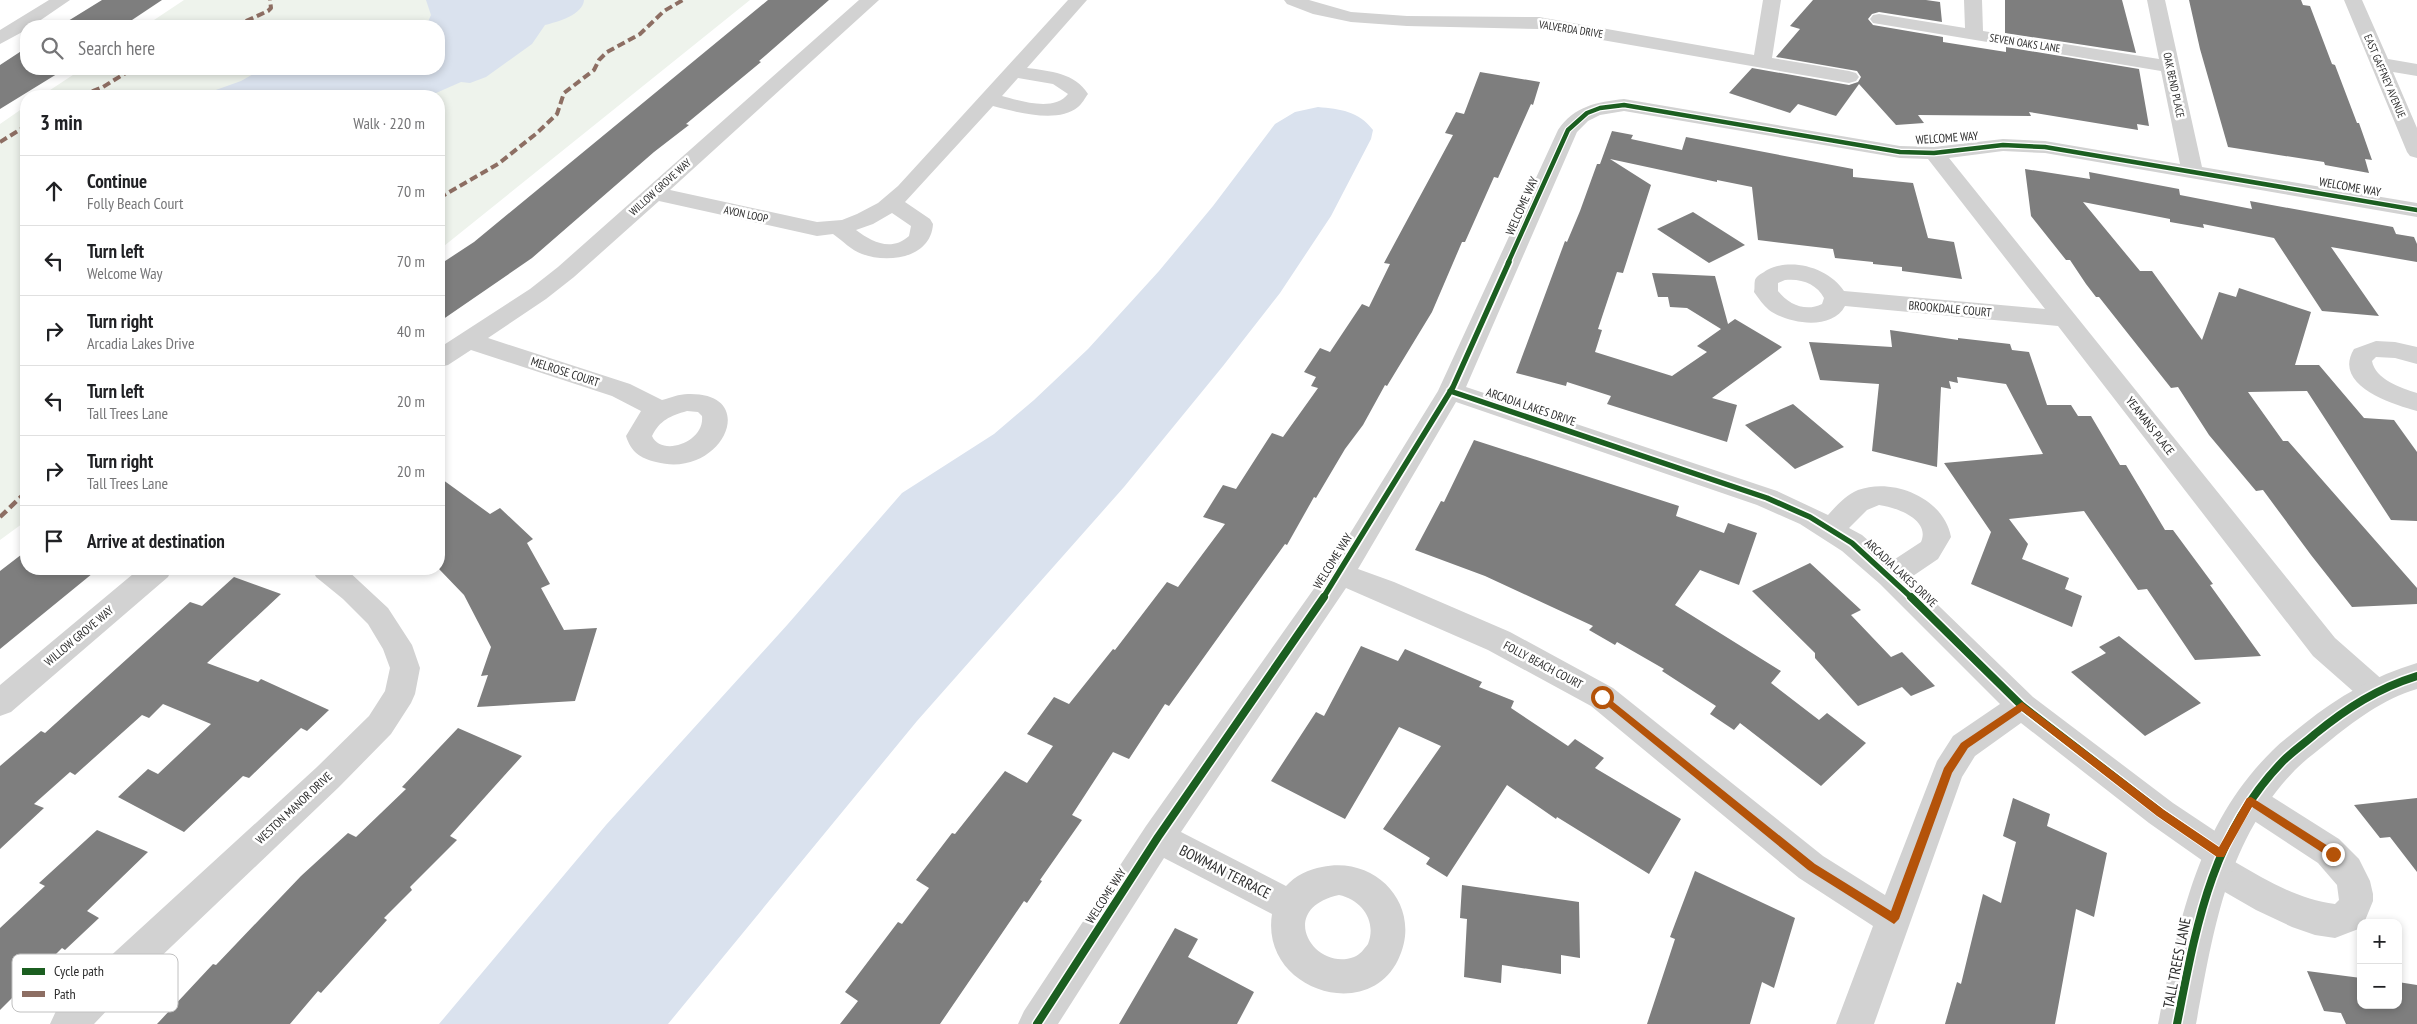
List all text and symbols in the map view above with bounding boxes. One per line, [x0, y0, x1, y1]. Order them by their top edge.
street label: VALVERDA DRIVE [1537, 17, 1604, 41]
search box [20, 20, 445, 75]
street label: SEVEN OAKS LANE [1989, 30, 2062, 56]
street label: EAST GAFFNEY AVENUE [2361, 32, 2409, 120]
icon: search [38, 34, 66, 62]
text: Search here [78, 36, 155, 60]
street label: OAK BEND PLACE [2160, 51, 2188, 119]
text: 3 min [40, 109, 82, 136]
text: Walk · 220 m [353, 113, 425, 133]
street label: WELCOME WAY [1915, 128, 1979, 147]
street label: WILLOW GROVE WAY [626, 155, 694, 219]
text: Continue [87, 169, 147, 193]
street label: WELCOME WAY [1502, 174, 1541, 237]
street label: WELCOME WAY [2318, 174, 2383, 199]
icon: ahead [40, 177, 68, 205]
text: 70 m [397, 181, 425, 201]
text: Folly Beach Court [87, 193, 184, 213]
street label: AVON LOOP [723, 202, 769, 226]
text: Turn left [87, 239, 144, 263]
icon: left [40, 247, 68, 275]
text: 70 m [397, 251, 425, 271]
text: Welcome Way [87, 263, 163, 283]
street label: BROOKDALE COURT [1908, 297, 1993, 320]
text: Turn right [87, 309, 153, 333]
icon: right [40, 317, 68, 345]
text: 40 m [397, 321, 425, 341]
text: Arcadia Lakes Drive [87, 333, 195, 353]
street label: MELROSE COURT [529, 353, 602, 390]
text: Turn left [87, 379, 144, 403]
street label: ARCADIA LAKES DRIVE [1484, 384, 1578, 429]
icon: left [40, 387, 68, 415]
text: 20 m [397, 391, 425, 411]
street label: YEAMANS PLACE [2123, 393, 2178, 458]
text: Tall Trees Lane [87, 403, 168, 423]
text: Turn right [87, 449, 153, 473]
icon: right [40, 457, 68, 485]
text: 20 m [397, 461, 425, 481]
text: Tall Trees Lane [87, 473, 168, 493]
icon: arrive [40, 527, 68, 555]
text: Arrive at destination [87, 529, 225, 553]
street label: WELCOME WAY [1310, 530, 1356, 591]
street label: ARCADIA LAKES DRIVE [1862, 535, 1941, 610]
street label: WILLOW GROVE WAY [41, 602, 117, 669]
street label: FOLLY BEACH COURT [1501, 637, 1586, 692]
route start [1591, 686, 1614, 709]
street label: WESTON MANOR DRIVE [252, 768, 335, 847]
street label: BOWMAN TERRACE [1176, 840, 1274, 903]
route end [2322, 843, 2345, 866]
street label: WELCOME WAY [1082, 865, 1129, 926]
street label: TALL TREES LANE [2158, 916, 2195, 1010]
map controls [2357, 919, 2402, 1009]
button: + [2357, 919, 2402, 964]
legend [12, 954, 178, 1012]
text: Cycle path [54, 962, 104, 980]
button: − [2357, 964, 2402, 1009]
text: Path [54, 985, 76, 1003]

